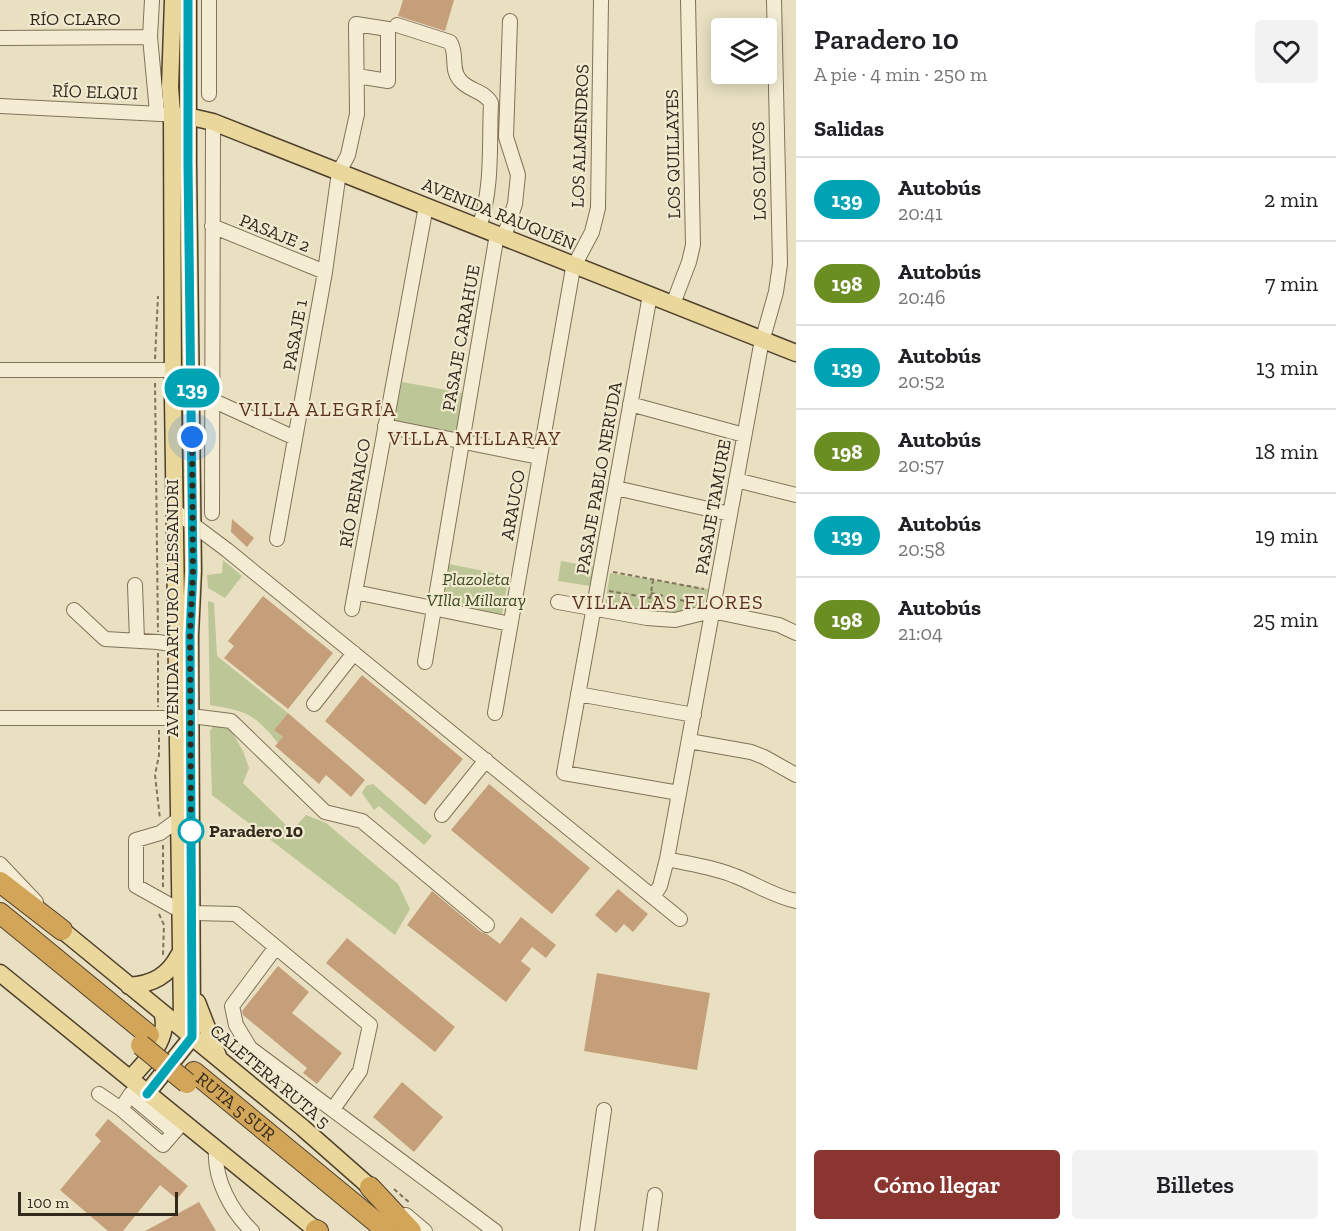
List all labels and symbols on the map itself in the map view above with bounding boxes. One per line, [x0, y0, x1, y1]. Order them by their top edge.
street label: RÍO CLARO [29, 8, 121, 30]
street label: LOS ALMENDROS [567, 64, 593, 208]
street label: RÍO ELQUI [52, 80, 139, 105]
street label: LOS QUILLAYES [661, 89, 685, 219]
street label: LOS OLIVOS [747, 121, 771, 221]
street label: AVENIDA RAUQUÉN [419, 173, 579, 255]
street label: PASAJE 2 [237, 209, 313, 257]
street label: PASAJE CARAHUE [437, 263, 485, 413]
street label: PASAJE 1 [278, 298, 312, 372]
line badge: 139 [158, 368, 226, 408]
street label: PASAJE PABLO NERUDA [571, 380, 627, 576]
district label: VILLA ALEGRÍA [238, 397, 397, 421]
your location [177, 422, 207, 452]
district label: VILLA MILLARAY [387, 426, 562, 450]
street label: RÍO RENAICO [335, 437, 375, 549]
street label: PASAJE TAMURE [690, 438, 736, 576]
street label: ARAUCO [496, 468, 530, 542]
street label: AVENIDA ARTURO ALESSANDRI [161, 479, 183, 737]
park label: Plazoleta VIlla Millaray [426, 568, 526, 611]
district label: VILLA LAS FLORES [571, 590, 764, 614]
marker: Paradero 10 [178, 818, 204, 844]
place label: Paradero 10 [209, 820, 303, 842]
street label: CALETERA RUTA 5 [205, 1019, 335, 1133]
street label: RUTA 5 SUR [192, 1067, 280, 1145]
scale bar [18, 1189, 178, 1216]

